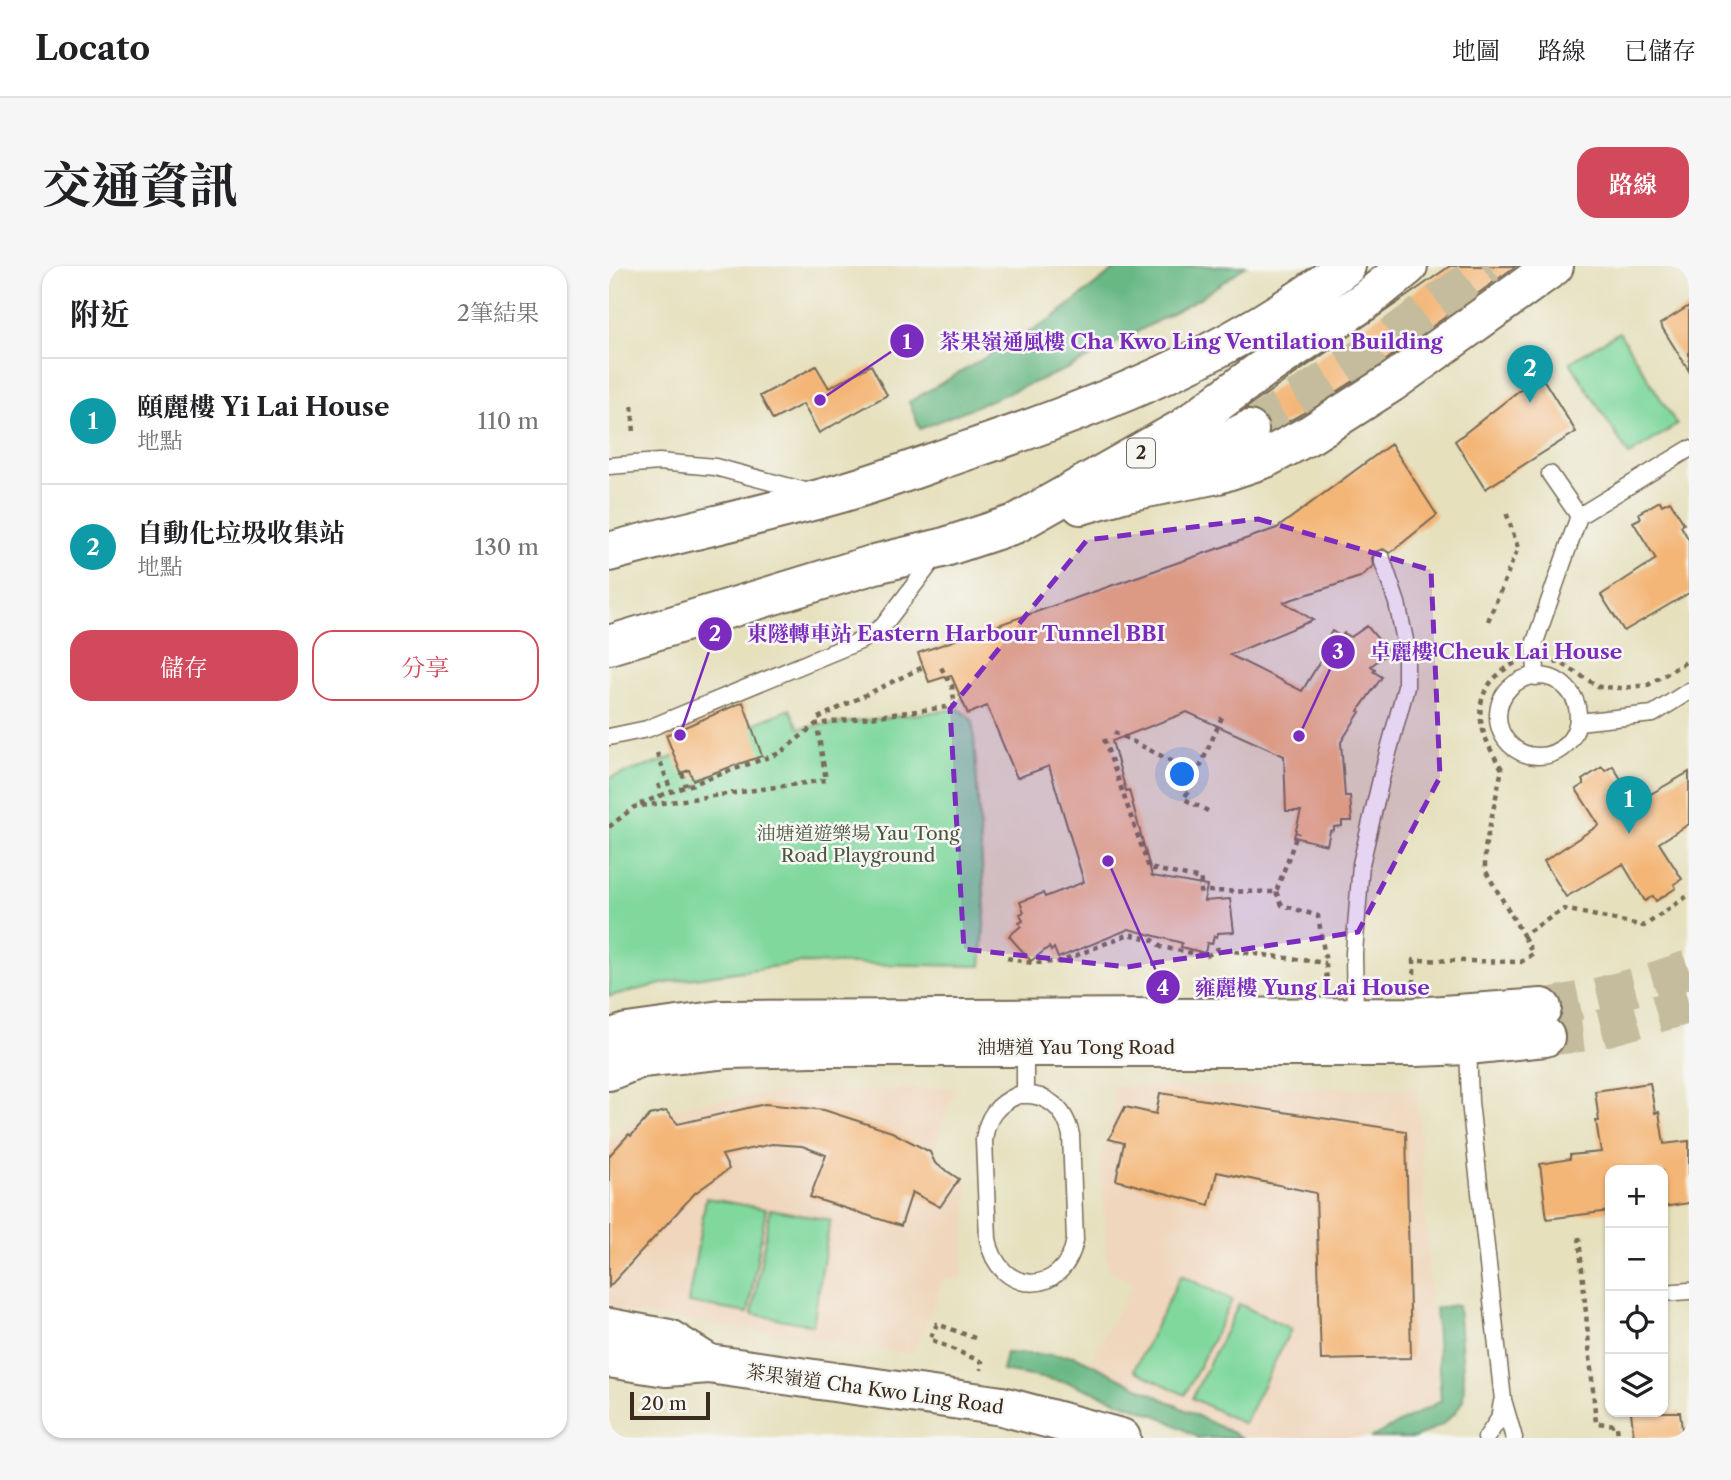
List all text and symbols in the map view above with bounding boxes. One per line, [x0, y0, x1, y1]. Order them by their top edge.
text: Locato [35, 28, 150, 69]
text: 地圖 [1452, 36, 1500, 65]
text: 路線 [1538, 36, 1586, 65]
text: 已儲存 [1624, 36, 1696, 65]
button: 路線 [1577, 147, 1689, 218]
text: 交通資訊 [42, 155, 238, 216]
text: 附近 [70, 296, 130, 333]
text: 2筆結果 [457, 299, 539, 327]
callout: 茶果嶺通風樓 Cha Kwo Ling Ventilation Building [890, 320, 1458, 362]
text: 1 [902, 329, 912, 354]
text: 茶果嶺通風樓 Cha Kwo Ling Ventilation Building [939, 329, 1444, 354]
pin: 2 [1507, 345, 1553, 403]
text: 頤麗樓 Yi Lai House [137, 391, 389, 423]
text: 1 [88, 407, 98, 435]
text: 110 m [478, 407, 539, 435]
text: 地點 [137, 427, 183, 455]
road number: 2 [1127, 438, 1155, 468]
text: 自動化垃圾收集站 [137, 517, 345, 549]
text: 2 [86, 533, 100, 561]
text: 130 m [475, 533, 539, 561]
text: 地點 [137, 553, 183, 581]
callout: 東隧轉車站 Eastern Harbour Tunnel BBI [697, 613, 1180, 655]
text: 2 [709, 621, 721, 646]
text: 東隧轉車站 Eastern Harbour Tunnel BBI [747, 621, 1165, 646]
button: 儲存 [70, 630, 298, 701]
button: 分享 [312, 630, 539, 701]
callout: 卓麗樓 Cheuk Lai House [1320, 631, 1636, 673]
text: 3 [1332, 639, 1344, 664]
text: 卓麗樓 Cheuk Lai House [1370, 639, 1622, 664]
your location [1165, 757, 1199, 791]
pin: 1 [1606, 776, 1652, 834]
park label: 油塘道遊樂場 Yau Tong Road Playground [757, 822, 960, 867]
callout: 雍麗樓 Yung Lai House [1145, 966, 1444, 1008]
text: 4 [1157, 975, 1169, 1000]
text: 雍麗樓 Yung Lai House [1194, 975, 1430, 1000]
street label: 油塘道 Yau Tong Road [977, 1036, 1175, 1059]
map controls [1605, 1165, 1668, 1417]
button: + [1605, 1165, 1668, 1228]
button: − [1605, 1228, 1668, 1291]
button: locate [1605, 1291, 1668, 1354]
button: layers [1605, 1354, 1668, 1417]
street label: 茶果嶺道 Cha Kwo Ling Road [745, 1360, 1006, 1419]
scale bar [630, 1389, 711, 1421]
text: 20 m [641, 1392, 687, 1415]

